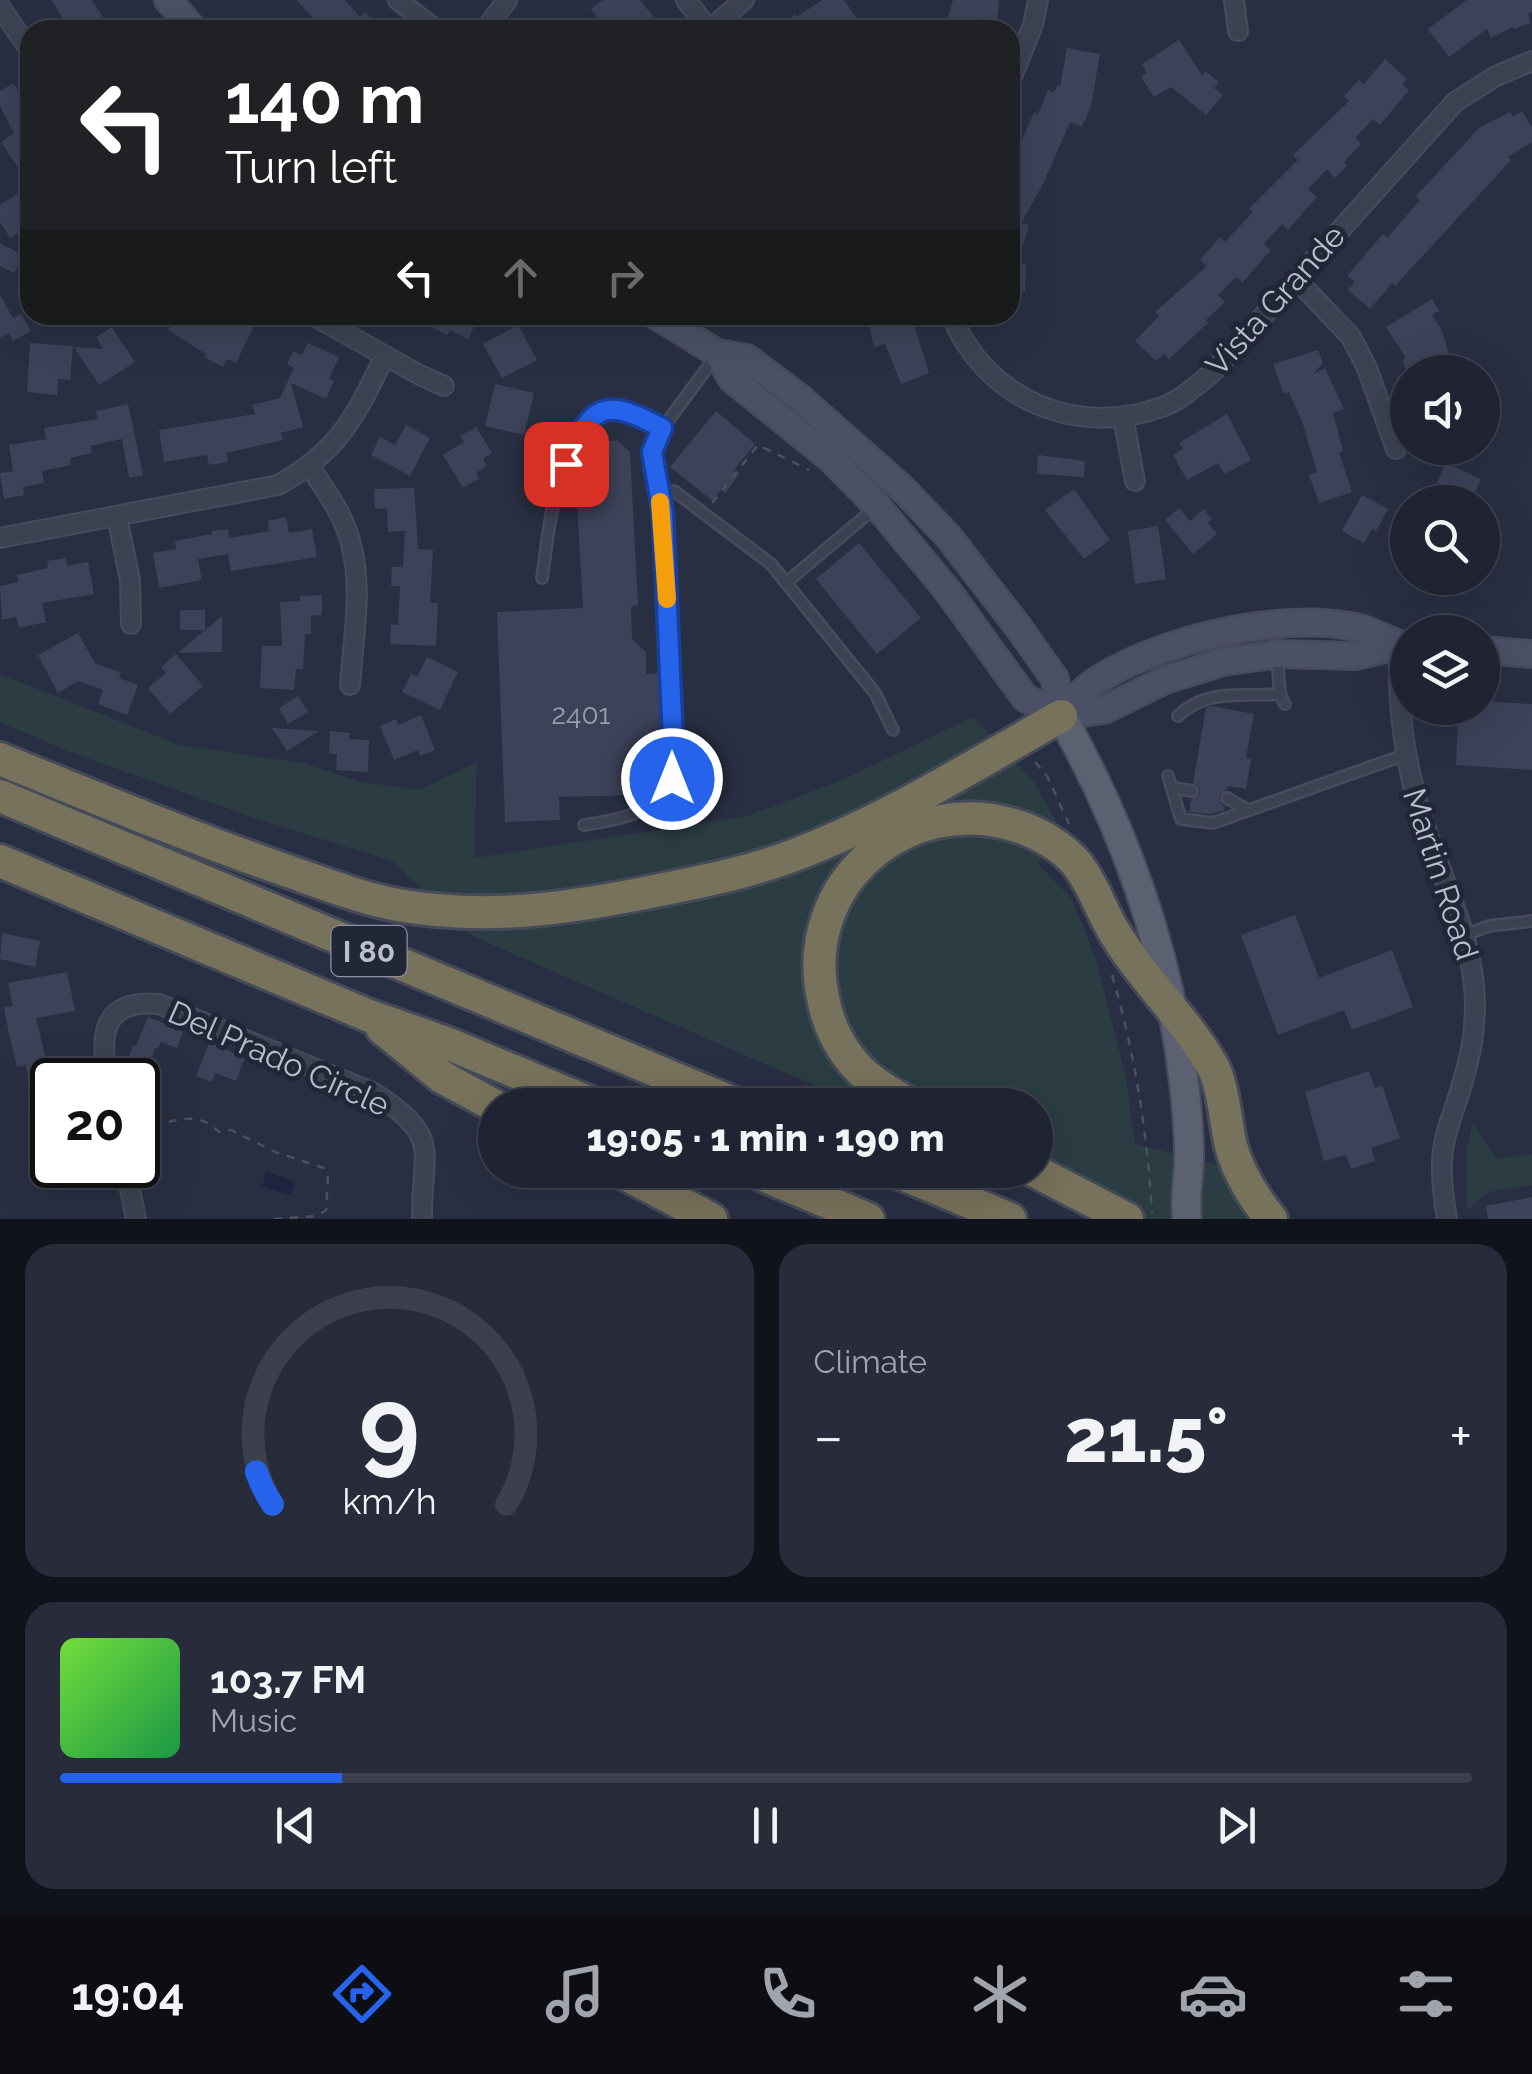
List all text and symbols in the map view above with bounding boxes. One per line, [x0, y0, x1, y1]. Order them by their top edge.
text: 140 m [225, 57, 425, 139]
icon: left [60, 60, 190, 190]
text: Turn left [225, 141, 397, 194]
street label: Vista Grande [1198, 217, 1352, 383]
icon: left [388, 250, 443, 305]
icon: ahead [493, 250, 548, 305]
icon: right [598, 250, 653, 305]
map controls [1390, 355, 1500, 725]
button: sound [1390, 355, 1500, 465]
pin [524, 422, 609, 507]
icon: arrive [539, 437, 594, 492]
button: search [1390, 485, 1500, 595]
button: layers [1390, 615, 1500, 725]
house number: 2401 [552, 698, 611, 731]
position arrow [620, 727, 724, 831]
street label: Martin Road [1396, 784, 1486, 964]
road number: I 80 [332, 926, 406, 976]
street label: Del Prado Circle [163, 993, 395, 1123]
speed limit sign: 20 [30, 1058, 160, 1188]
text: 19:05 · 1 min · 190 m [587, 1115, 944, 1160]
text: Climate [814, 1343, 927, 1380]
text: 9 [359, 1364, 420, 1486]
text: 21.5° [1064, 1391, 1228, 1480]
text: − [814, 1404, 843, 1469]
text: + [1449, 1404, 1472, 1469]
text: km/h [342, 1480, 436, 1522]
text: 103.7 FM [210, 1657, 366, 1702]
text: Music [210, 1702, 297, 1739]
icon: previous [268, 1798, 323, 1853]
icon: pause [738, 1798, 793, 1853]
icon: next [1209, 1798, 1264, 1853]
icon: directions [327, 1959, 397, 2029]
icon: music [540, 1959, 610, 2029]
icon: phone [753, 1959, 823, 2029]
icon: climate [965, 1959, 1035, 2029]
icon: car [1178, 1959, 1248, 2029]
icon: filters [1391, 1959, 1461, 2029]
text: 19:04 [71, 1968, 185, 2021]

